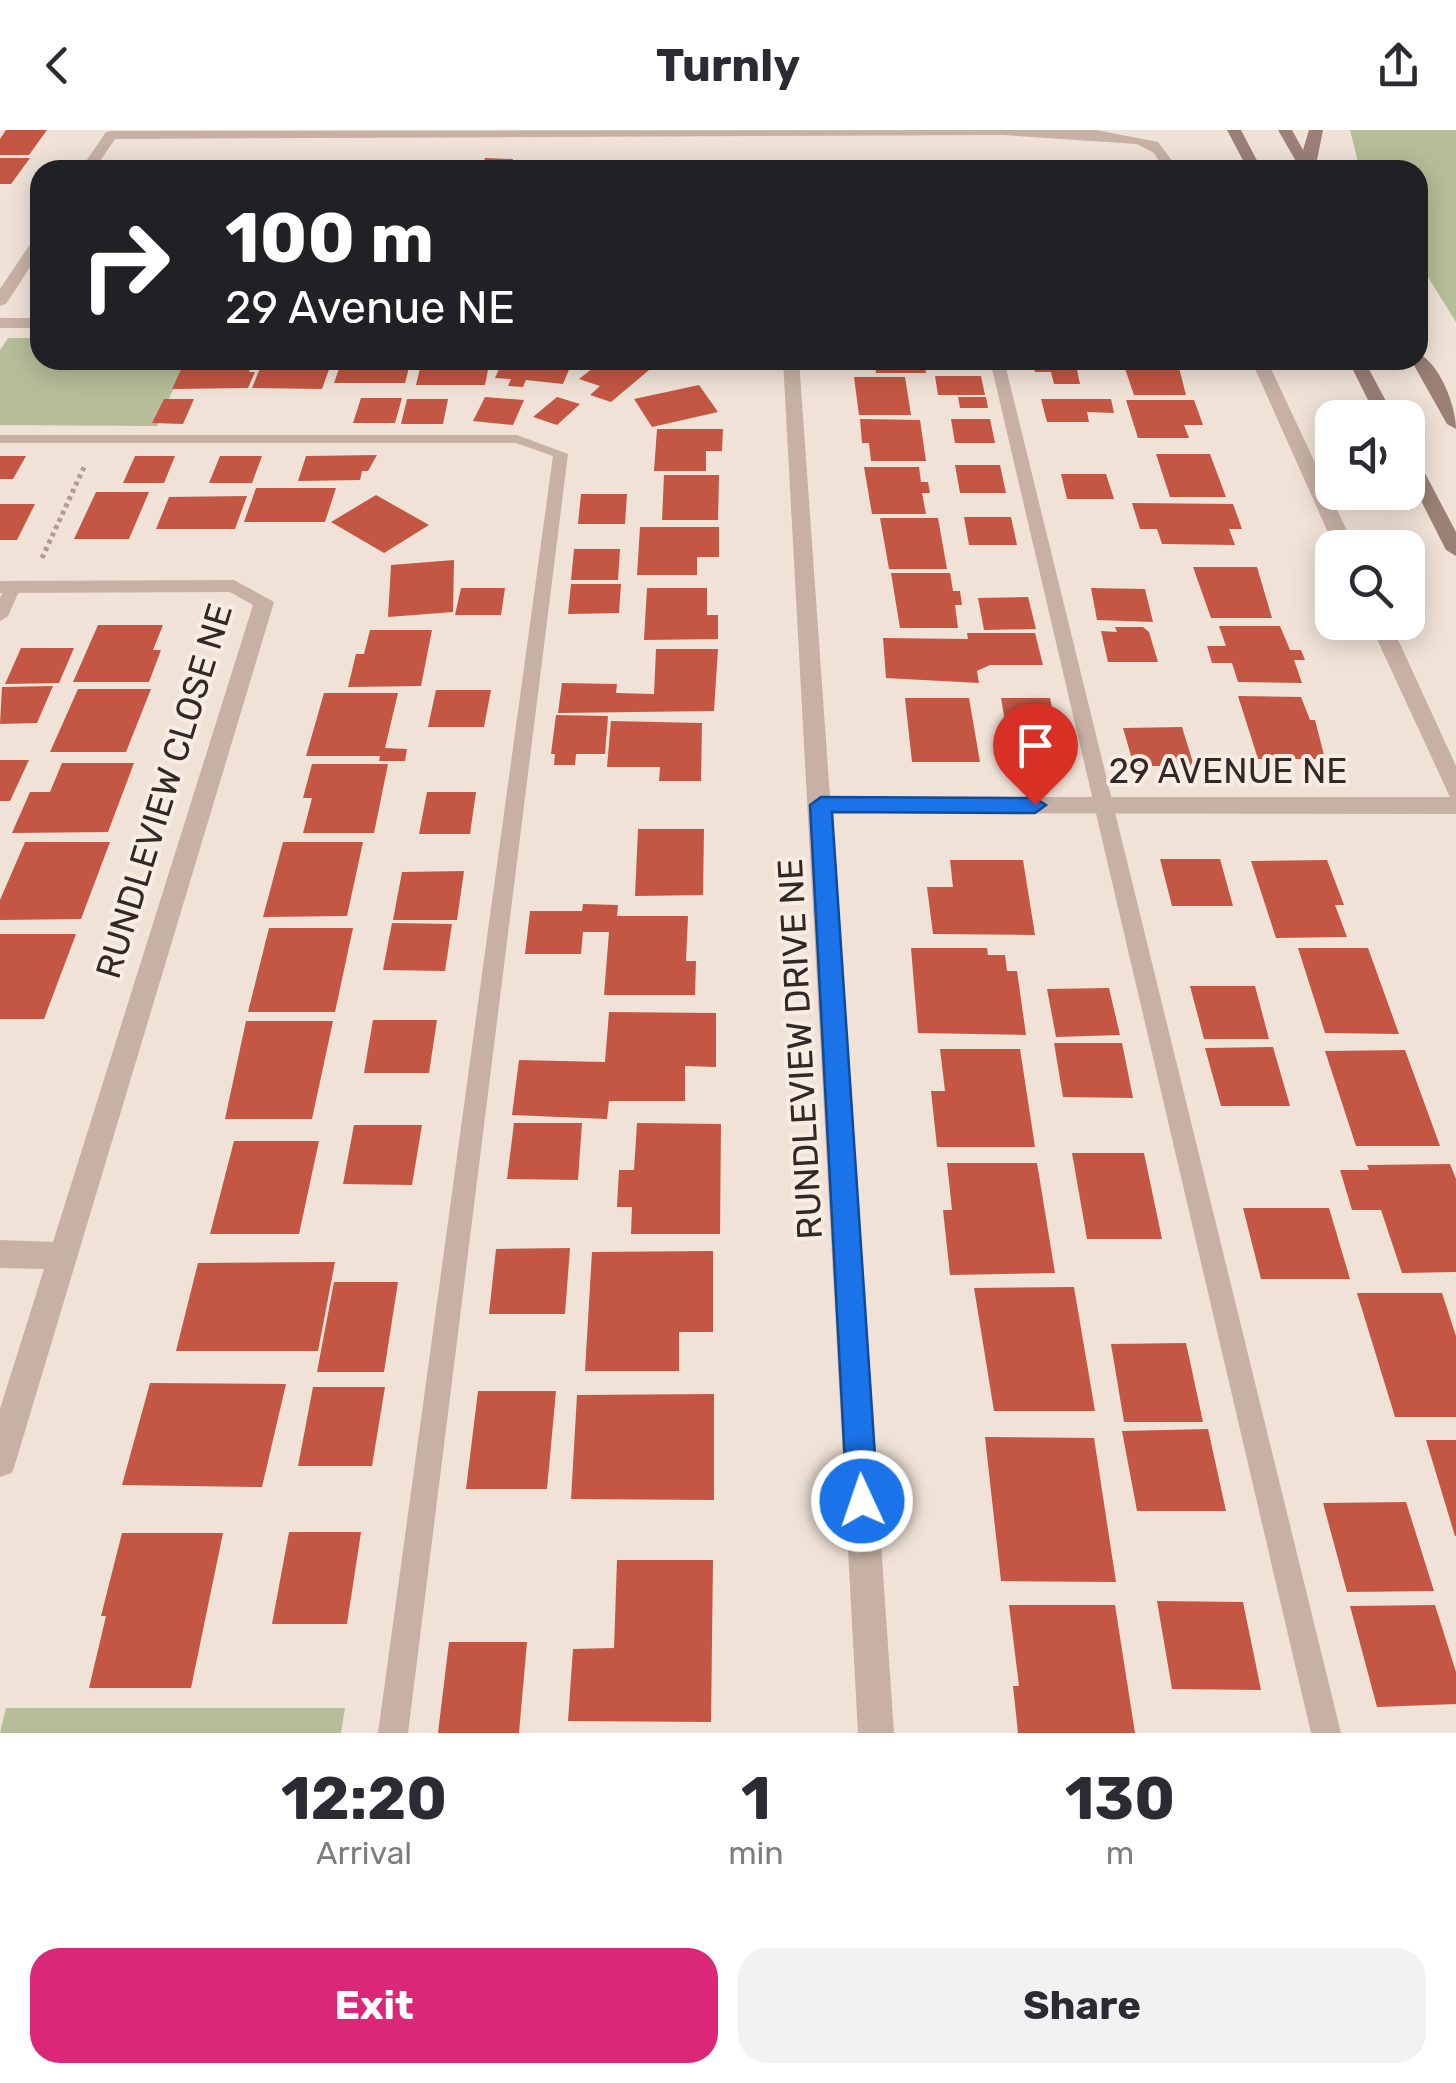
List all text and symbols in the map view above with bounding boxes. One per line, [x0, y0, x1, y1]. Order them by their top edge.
icon: back [30, 38, 85, 93]
icon: share [1371, 38, 1426, 93]
text: Turnly [656, 39, 800, 92]
text: 100 m [225, 197, 434, 280]
icon: right [60, 200, 190, 330]
text: 29 Avenue NE [225, 281, 515, 334]
map controls [1315, 400, 1425, 640]
button: sound [1315, 400, 1425, 510]
button: search [1315, 530, 1425, 640]
street label: RUNDLEVIEW CLOSE NE [87, 599, 241, 983]
pin [993, 703, 1078, 806]
icon: arrive [1008, 718, 1063, 773]
street label: 29 AVENUE NE [1108, 750, 1348, 792]
street label: RUNDLEVIEW DRIVE NE [769, 858, 831, 1240]
position arrow [810, 1449, 914, 1553]
text: 12:20 [281, 1763, 447, 1834]
text: 1 [741, 1763, 771, 1834]
text: 130 [1065, 1763, 1175, 1834]
text: Arrival [316, 1834, 412, 1872]
text: min [728, 1834, 784, 1872]
text: m [1106, 1834, 1134, 1872]
button: Exit [30, 1948, 718, 2063]
button: Share [738, 1948, 1426, 2063]

